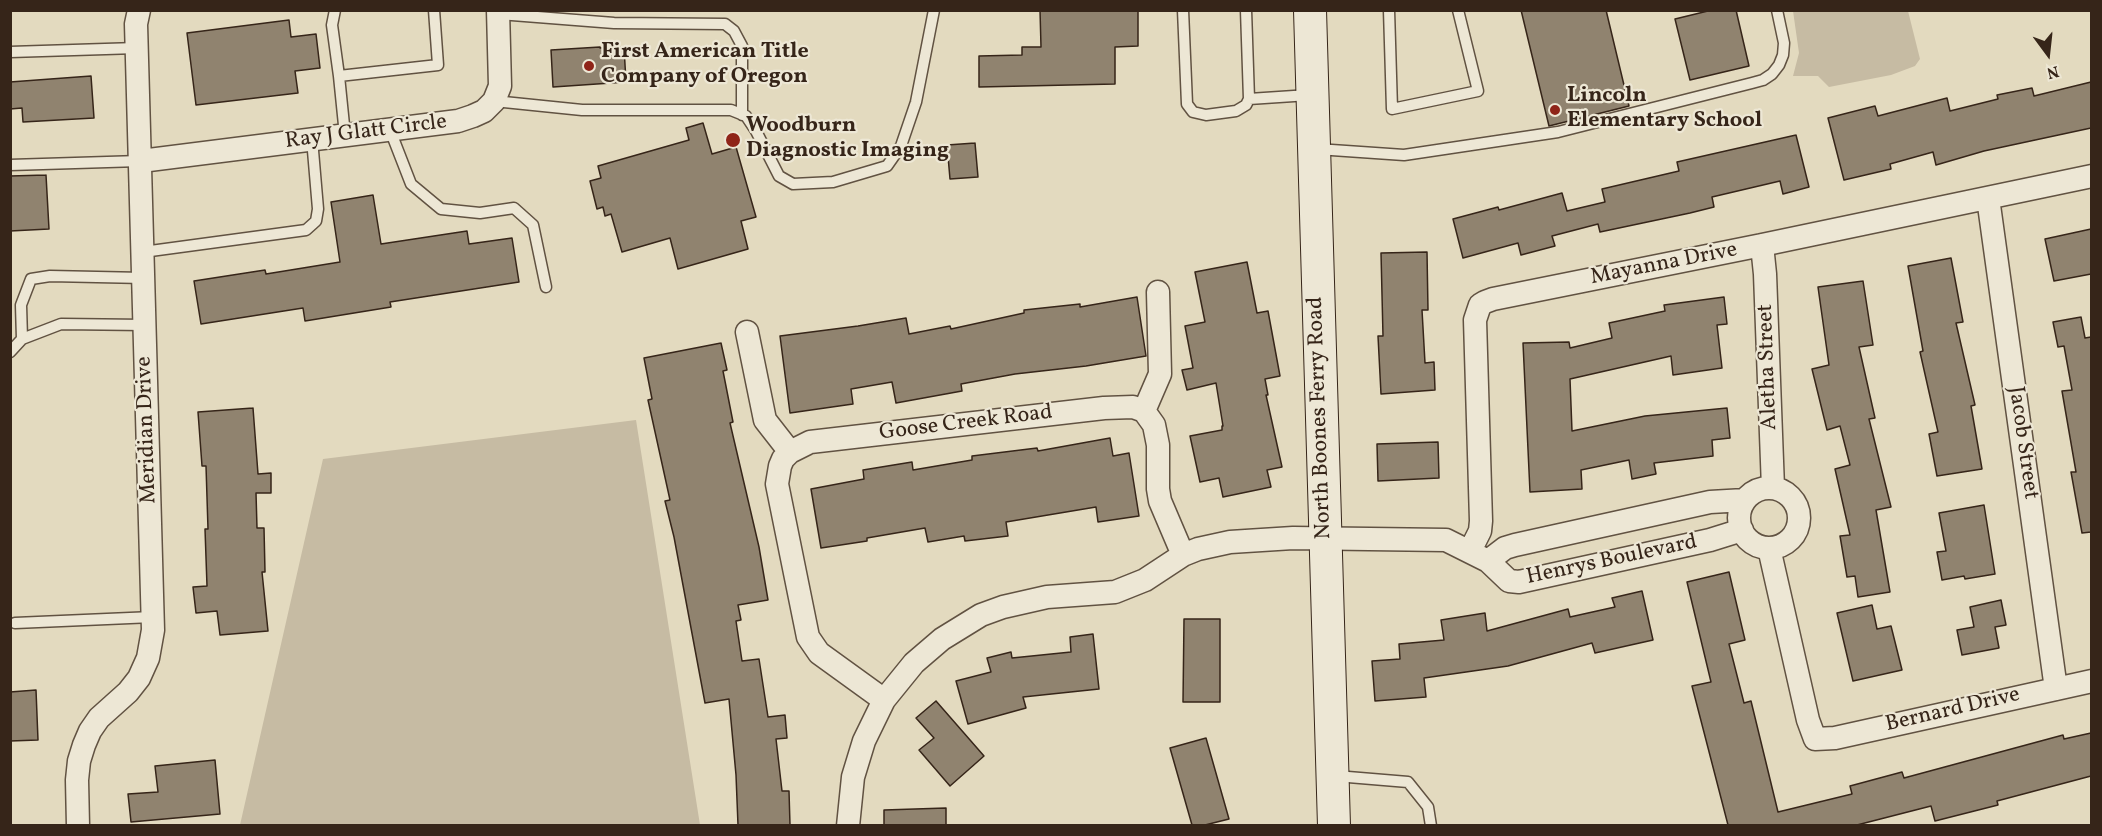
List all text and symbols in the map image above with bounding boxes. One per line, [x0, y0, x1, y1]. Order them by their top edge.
north arrow [2018, 24, 2078, 84]
place label: First American Title Company of Oregon [601, 40, 809, 92]
marker: First American Title Company of Oregon [582, 59, 596, 73]
text: N [2044, 59, 2061, 84]
place label: Lincoln Elementary School [1567, 84, 1762, 136]
marker: Lincoln Elementary School [1548, 103, 1562, 117]
street label: Ray J Glatt Circle [284, 110, 448, 156]
place label: Woodburn Diagnostic Imaging [746, 114, 949, 166]
marker: Woodburn Diagnostic Imaging [724, 131, 742, 149]
street label: Mayanna Drive [1588, 238, 1740, 292]
street label: North Boones Ferry Road [1304, 296, 1338, 540]
street label: Aletha Street [1754, 303, 1784, 431]
street label: Meridian Drive [132, 356, 164, 504]
street label: Jacob Street [2001, 385, 2043, 501]
street label: Goose Creek Road [878, 400, 1054, 448]
street label: Henrys Boulevard [1524, 530, 1700, 592]
street label: Bernard Drive [1883, 683, 2023, 739]

